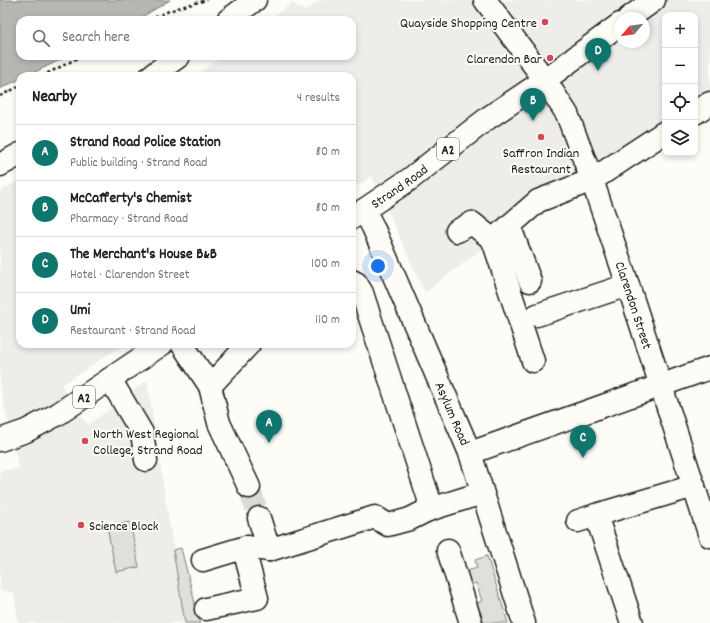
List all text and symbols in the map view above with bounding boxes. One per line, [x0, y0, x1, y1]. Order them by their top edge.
north arrow [614, 12, 650, 48]
map controls [662, 12, 698, 156]
button: + [662, 12, 698, 48]
place label: Quayside Shopping Centre [400, 14, 537, 34]
search box [16, 16, 356, 60]
marker: Quayside Shopping Centre [540, 17, 550, 27]
icon: search [30, 27, 52, 49]
text: Search here [62, 27, 130, 49]
pin: D [585, 38, 611, 71]
button: − [662, 48, 698, 84]
place label: Clarendon Bar [466, 50, 543, 70]
marker: Clarendon Bar [545, 53, 555, 63]
button: locate [662, 84, 698, 120]
text: Nearby [32, 86, 76, 110]
pin: B [520, 88, 546, 121]
text: 4 results [297, 89, 340, 108]
button: layers [662, 120, 698, 156]
text: Strand Road Police Station [70, 132, 221, 154]
marker: Saffron Indian Restaurant [536, 132, 546, 142]
road number: A2 [437, 138, 459, 160]
text: A [41, 143, 49, 162]
text: 80 m [316, 143, 340, 162]
place label: Saffron Indian Restaurant [503, 144, 579, 180]
text: Public building · Strand Road [70, 154, 207, 173]
street label: Strand Road [368, 160, 433, 214]
text: McCafferty's Chemist [70, 188, 192, 210]
text: B [42, 199, 48, 218]
text: 80 m [316, 199, 340, 218]
text: Pharmacy · Strand Road [70, 210, 188, 229]
text: The Merchant's House B&B [70, 244, 217, 266]
text: C [42, 255, 48, 274]
text: 100 m [311, 255, 340, 274]
your location [368, 256, 388, 276]
street label: Clarendon Street [609, 259, 656, 352]
text: Hotel · Clarendon Street [70, 266, 190, 285]
text: Umi [70, 300, 90, 322]
text: D [42, 311, 48, 330]
text: 110 m [315, 311, 340, 330]
text: Restaurant · Strand Road [70, 322, 196, 341]
street label: Asylum Road [429, 379, 474, 449]
road number: A2 [73, 386, 95, 408]
pin: A [256, 410, 282, 443]
place label: North West Regional College, Strand Road [93, 425, 203, 461]
pin: C [570, 425, 596, 458]
marker: North West Regional College, Strand Road [80, 436, 90, 446]
place label: Science Block [89, 517, 159, 537]
marker: Science Block [76, 520, 86, 530]

